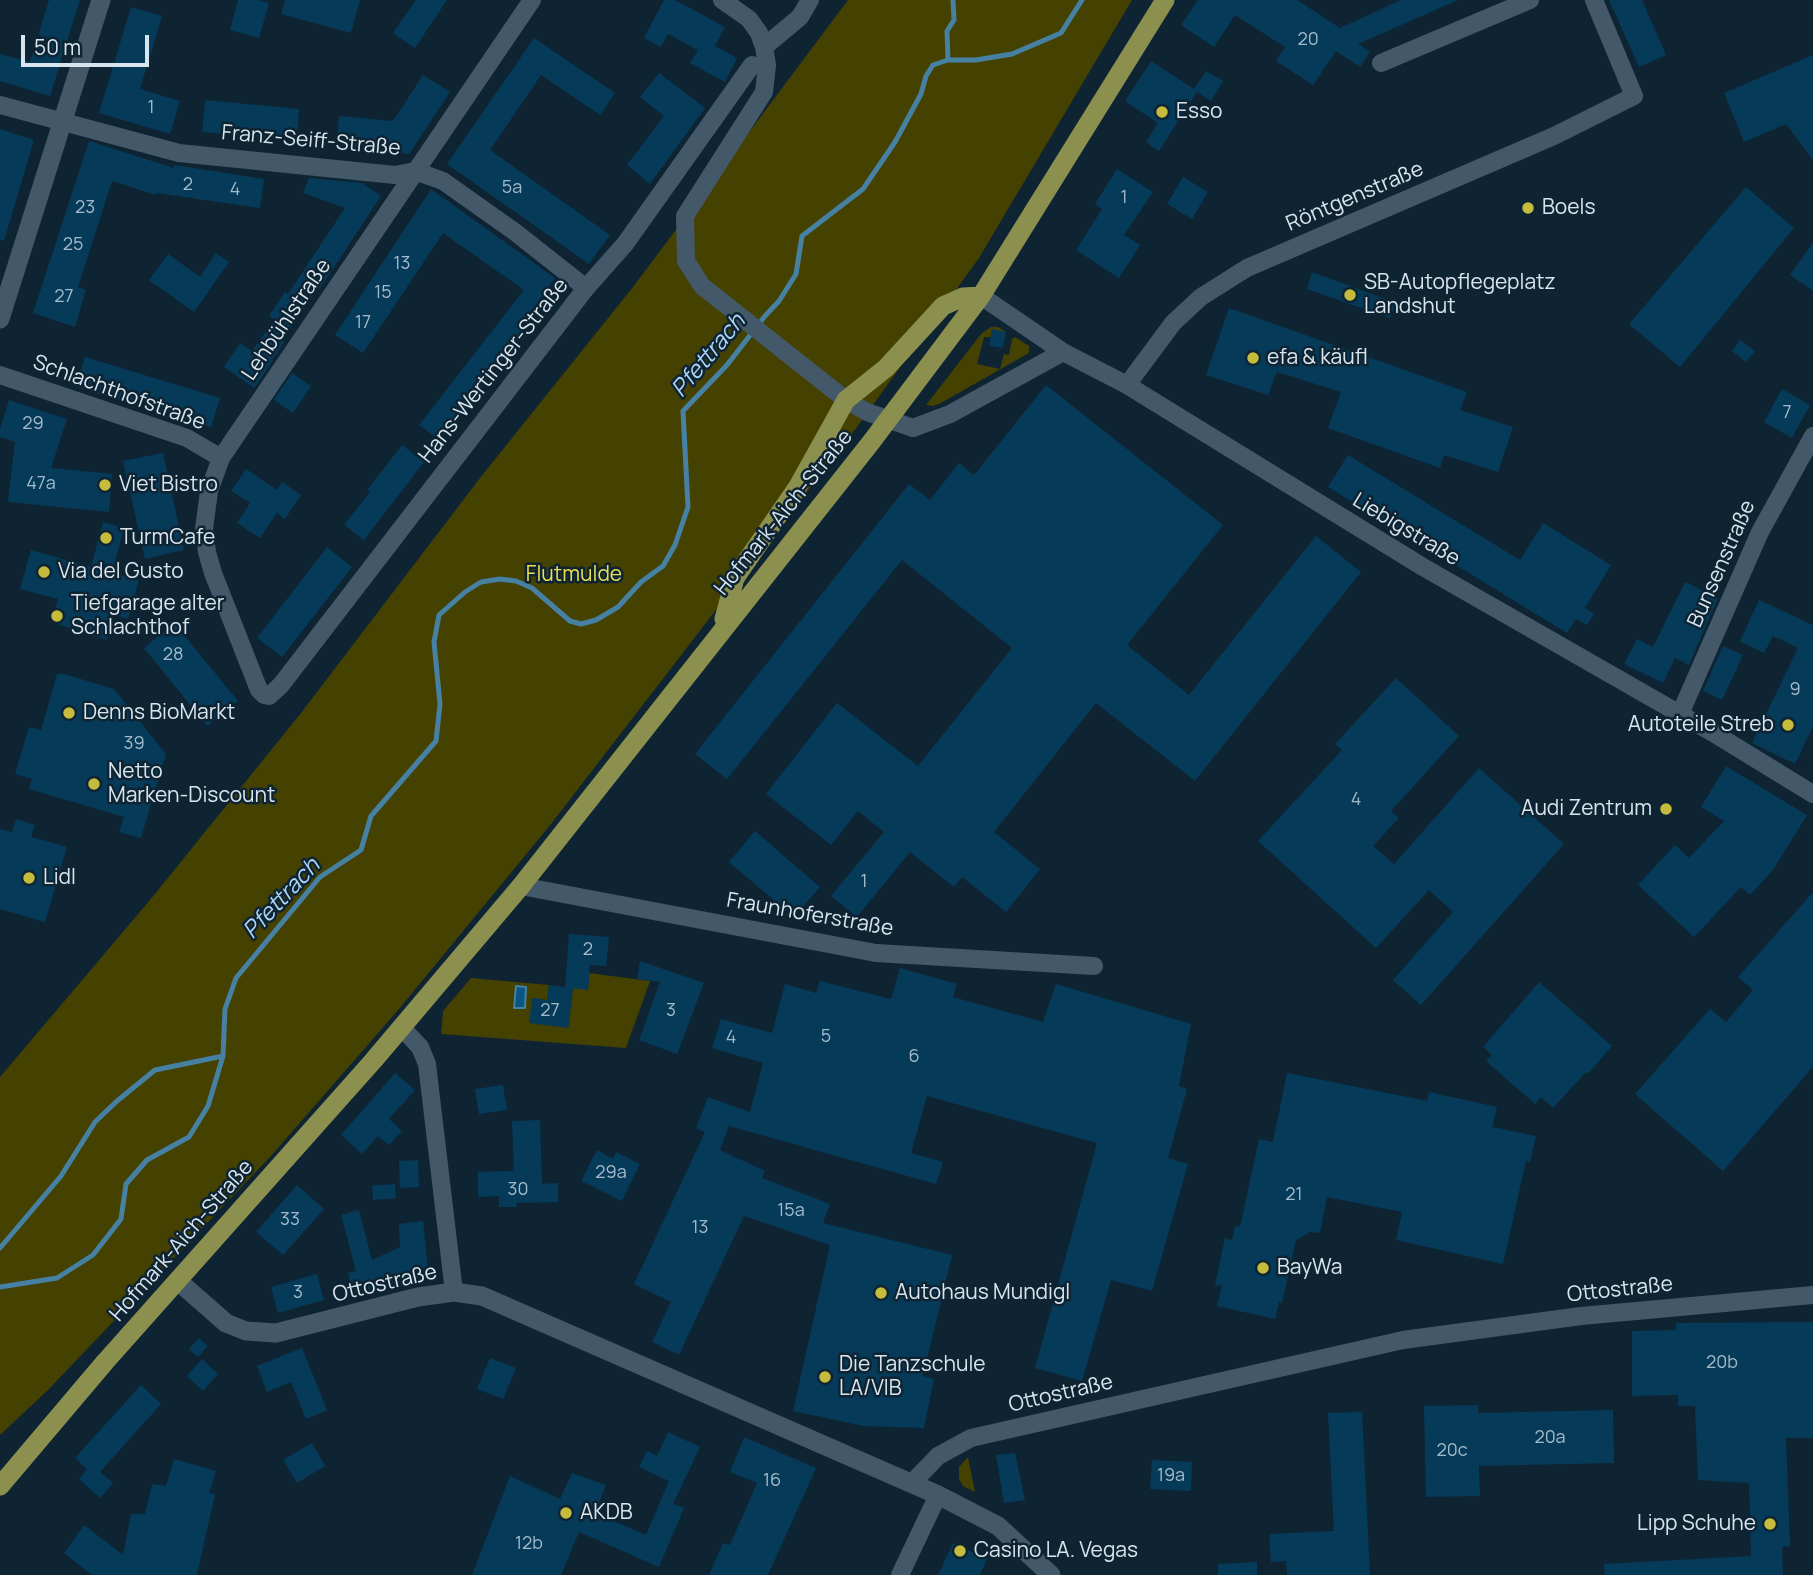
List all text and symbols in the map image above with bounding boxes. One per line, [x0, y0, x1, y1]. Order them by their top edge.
scale bar [24, 21, 152, 65]
house number: 20 [1297, 29, 1319, 51]
text: 50 m [34, 33, 81, 61]
house number: 1 [147, 97, 155, 119]
place label: Esso [1176, 99, 1222, 125]
marker: Esso [1154, 104, 1170, 120]
street label: Franz-Seiff-Straße [220, 121, 402, 161]
street label: Röntgenstraße [1283, 157, 1427, 237]
house number: 2 [183, 174, 193, 196]
house number: 5a [502, 177, 522, 199]
house number: 4 [230, 179, 240, 201]
house number: 1 [1120, 187, 1128, 209]
place label: Boels [1542, 195, 1595, 221]
house number: 23 [75, 197, 95, 219]
marker: Boels [1520, 200, 1536, 216]
house number: 25 [63, 234, 83, 256]
house number: 13 [394, 253, 410, 275]
street label: Lehbühlstraße [237, 255, 337, 385]
place label: SB-Autopflegeplatz Landshut [1364, 270, 1556, 320]
street label: Hans-Wertinger-Straße [414, 274, 574, 468]
house number: 15 [374, 282, 392, 304]
house number: 27 [54, 286, 74, 308]
marker: SB-Autopflegeplatz Landshut [1342, 287, 1358, 303]
water label: Pfettrach [666, 309, 752, 403]
house number: 17 [355, 312, 371, 334]
place label: efa & käufl [1267, 345, 1368, 371]
street label: Schlachthofstraße [29, 350, 209, 436]
marker: efa & käufl [1245, 350, 1261, 366]
house number: 7 [1782, 402, 1792, 424]
house number: 29 [22, 413, 44, 435]
street label: Hofmark-Aich-Straße [710, 425, 858, 601]
place label: Viet Bistro [119, 472, 218, 498]
house number: 47a [26, 473, 56, 495]
marker: Viet Bistro [97, 477, 113, 493]
street label: Liebigstraße [1348, 488, 1464, 572]
street label: Bunsenstraße [1683, 497, 1761, 631]
place label: TurmCafe [120, 525, 215, 551]
marker: TurmCafe [98, 530, 114, 546]
place label: Via del Gusto [58, 559, 184, 585]
park label: Flutmulde [526, 562, 622, 588]
marker: Via del Gusto [36, 564, 52, 580]
place label: Tiefgarage alter Schlachthof [71, 591, 224, 641]
marker: Tiefgarage alter Schlachthof [49, 608, 65, 624]
house number: 28 [163, 644, 183, 666]
house number: 9 [1789, 679, 1801, 701]
place label: Denns BioMarkt [83, 700, 235, 726]
marker: Denns BioMarkt [61, 705, 77, 721]
place label: Autoteile Streb [1628, 712, 1774, 738]
marker: Autoteile Streb [1780, 717, 1796, 733]
house number: 39 [123, 733, 145, 755]
place label: Netto Marken-Discount [108, 759, 275, 809]
marker: Netto Marken-Discount [86, 776, 102, 792]
house number: 4 [1351, 789, 1361, 811]
place label: Audi Zentrum [1521, 796, 1652, 822]
marker: Audi Zentrum [1658, 801, 1674, 817]
water label: Pfettrach [238, 853, 326, 945]
place label: Lidl [43, 865, 76, 891]
marker: Lidl [21, 870, 37, 886]
house number: 1 [860, 871, 868, 893]
street label: Fraunhoferstraße [725, 888, 895, 942]
house number: 2 [583, 939, 593, 961]
house number: 27 [540, 1000, 560, 1022]
house number: 3 [666, 1000, 676, 1022]
house number: 5 [821, 1026, 831, 1048]
house number: 4 [726, 1027, 736, 1049]
house number: 6 [908, 1046, 920, 1068]
street label: Hofmark-Aich-Straße [105, 1155, 259, 1327]
house number: 29a [595, 1162, 627, 1184]
house number: 30 [508, 1179, 528, 1201]
house number: 21 [1285, 1184, 1303, 1206]
house number: 15a [777, 1200, 805, 1222]
house number: 33 [280, 1209, 300, 1231]
house number: 13 [692, 1217, 708, 1239]
place label: BayWa [1277, 1255, 1342, 1281]
street label: Ottostraße [330, 1260, 440, 1308]
marker: BayWa [1255, 1260, 1271, 1276]
street label: Ottostraße [1566, 1272, 1674, 1308]
place label: Autohaus Mundigl [895, 1280, 1070, 1306]
house number: 3 [293, 1282, 303, 1304]
marker: Autohaus Mundigl [873, 1285, 889, 1301]
place label: Die Tanzschule LA/VIB [839, 1352, 986, 1402]
house number: 20b [1706, 1352, 1738, 1374]
marker: Die Tanzschule LA/VIB [817, 1369, 833, 1385]
street label: Ottostraße [1006, 1370, 1116, 1418]
house number: 20a [1534, 1427, 1566, 1449]
house number: 20c [1436, 1440, 1468, 1462]
house number: 19a [1157, 1465, 1185, 1487]
house number: 16 [763, 1470, 781, 1492]
place label: AKDB [580, 1500, 633, 1526]
marker: AKDB [558, 1505, 574, 1521]
place label: Lipp Schuhe [1637, 1511, 1756, 1537]
marker: Lipp Schuhe [1762, 1516, 1778, 1532]
house number: 12b [515, 1533, 543, 1555]
place label: Casino LA. Vegas [974, 1538, 1138, 1564]
marker: Casino LA. Vegas [952, 1543, 968, 1559]

